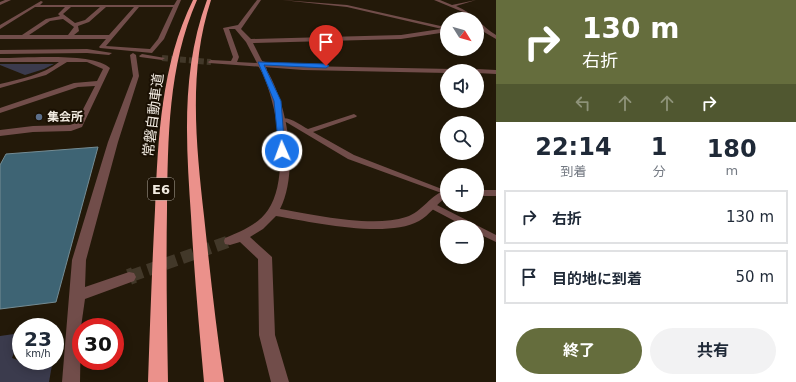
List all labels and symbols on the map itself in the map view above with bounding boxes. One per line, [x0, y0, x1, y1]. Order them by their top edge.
north arrow [440, 12, 484, 56]
pin [309, 25, 343, 66]
street label: 常磐自動車道 [140, 72, 166, 158]
place label: 集会所 [47, 110, 83, 124]
marker: 集会所 [34, 112, 44, 122]
position arrow [261, 130, 303, 172]
road number: E6 [148, 178, 174, 200]
speed limit sign: 30 [72, 318, 124, 370]

